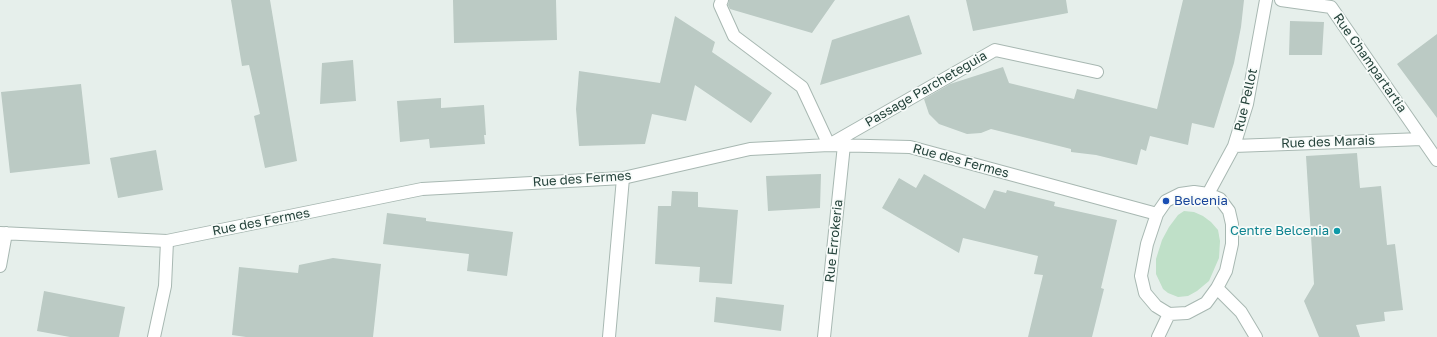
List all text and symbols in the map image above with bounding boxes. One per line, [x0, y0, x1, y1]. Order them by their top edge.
street label: Rue Champartartia [1330, 10, 1410, 116]
street label: Passage Parcheteguia [862, 48, 990, 130]
street label: Rue Pellot [1231, 67, 1261, 133]
street label: Rue des Marais [1281, 133, 1375, 151]
street label: Rue des Fermes [911, 141, 1011, 181]
street label: Rue des Fermes [532, 168, 632, 190]
place label: Belcenia [1174, 193, 1228, 209]
marker: Belcenia [1161, 196, 1171, 206]
street label: Rue Errokeria [822, 199, 846, 283]
street label: Rue des Fermes [211, 205, 311, 239]
place label: Centre Belcenia [1230, 223, 1329, 239]
marker: Centre Belcenia [1332, 226, 1342, 236]

